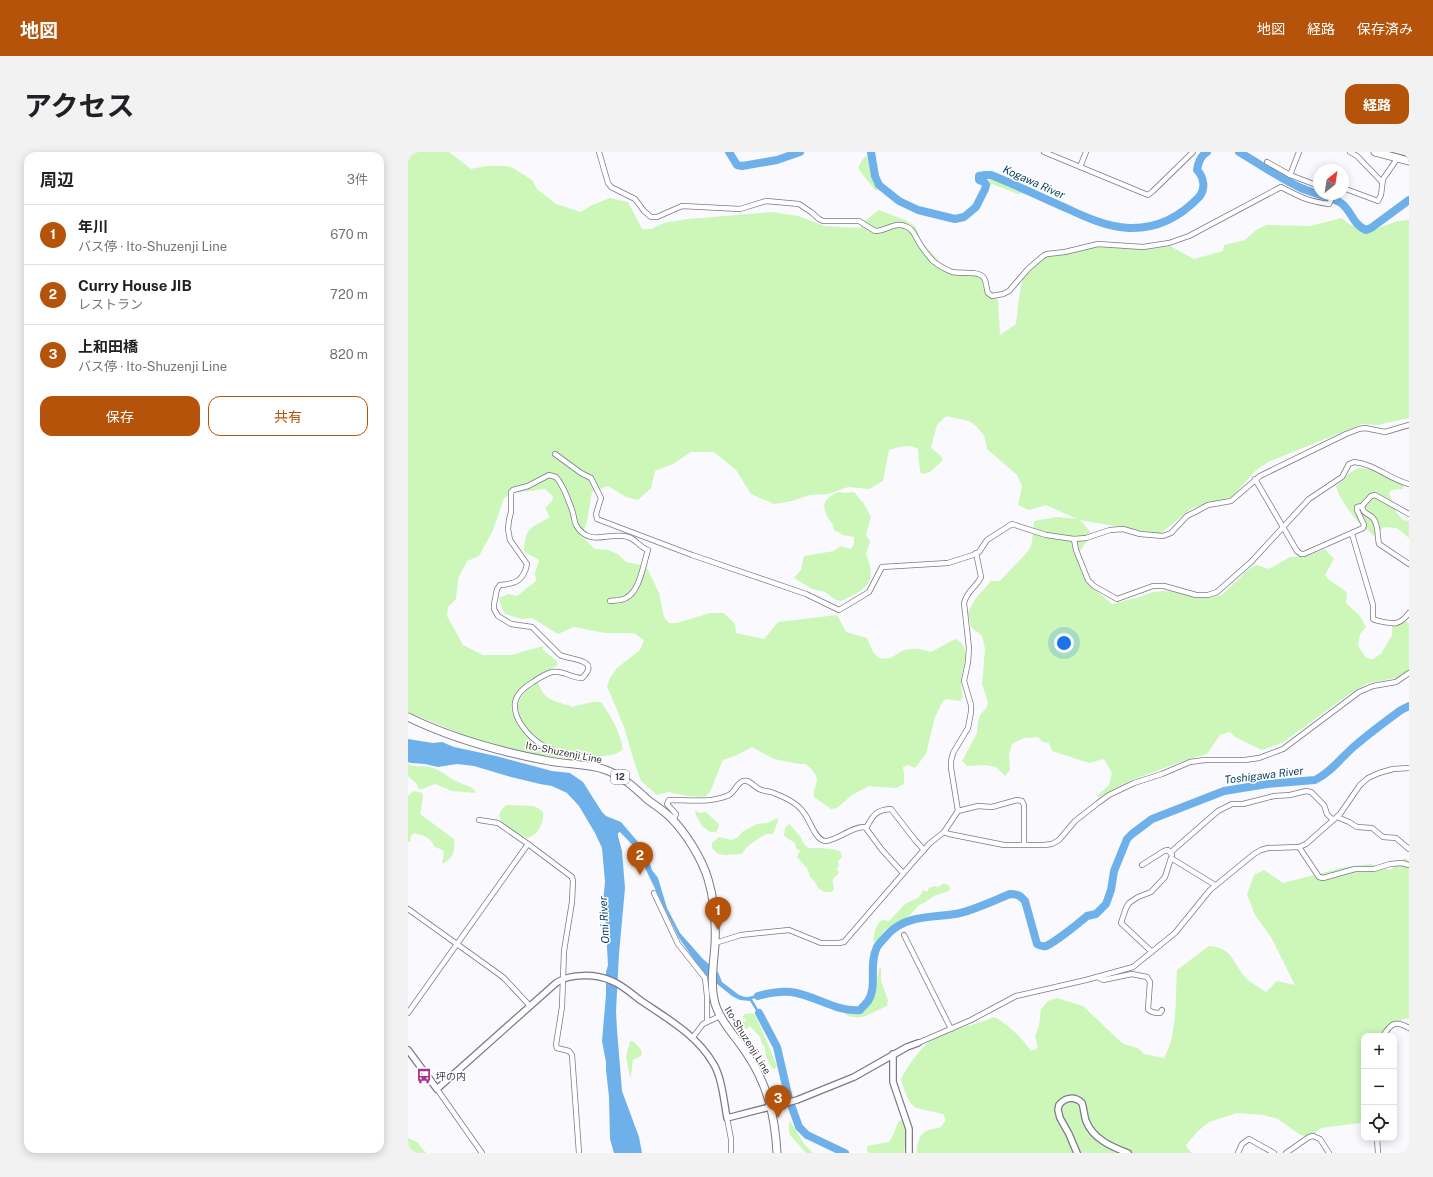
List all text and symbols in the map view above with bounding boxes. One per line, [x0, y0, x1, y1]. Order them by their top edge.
text: 地図 [20, 19, 58, 41]
text: 地図 [1257, 21, 1285, 37]
text: 経路 [1307, 21, 1335, 37]
text: 保存済み [1357, 21, 1413, 37]
button: 経路 [1345, 84, 1409, 124]
text: アクセス [24, 89, 135, 122]
water label: Kogawa River [1001, 163, 1068, 201]
north arrow [1313, 164, 1349, 200]
text: 周辺 [40, 170, 74, 190]
text: 3件 [347, 172, 368, 187]
text: 年川 [78, 218, 108, 235]
text: 1 [50, 227, 56, 242]
text: 670 m [330, 227, 368, 242]
text: バス停 · Ito-Shuzenji Line [78, 239, 227, 254]
text: Curry House JIB [78, 277, 192, 294]
text: 2 [49, 287, 57, 302]
text: 720 m [330, 287, 368, 302]
text: レストラン [78, 297, 143, 312]
text: 上和田橋 [78, 338, 138, 355]
text: 3 [49, 347, 57, 362]
text: 820 m [329, 347, 368, 362]
text: バス停 · Ito-Shuzenji Line [78, 359, 227, 374]
button: 保存 [40, 396, 200, 436]
button: 共有 [208, 396, 368, 436]
your location [1054, 633, 1074, 653]
street label: Ito-Shuzenji Line [525, 739, 604, 765]
water label: Toshigawa River [1224, 764, 1305, 786]
road number: 12 [611, 770, 629, 784]
pin: 2 [627, 842, 653, 875]
water label: Omi River [597, 895, 611, 944]
pin: 1 [705, 897, 731, 930]
street label: Ito-Shuzenji Line [722, 1004, 774, 1076]
map controls [1361, 1033, 1397, 1141]
button: + [1361, 1033, 1397, 1069]
bus stop icon: 坪の内 [415, 1067, 433, 1085]
button: − [1361, 1069, 1397, 1105]
place label: 坪の内 [436, 1070, 466, 1082]
pin: 3 [765, 1085, 791, 1118]
button: locate [1361, 1105, 1397, 1141]

